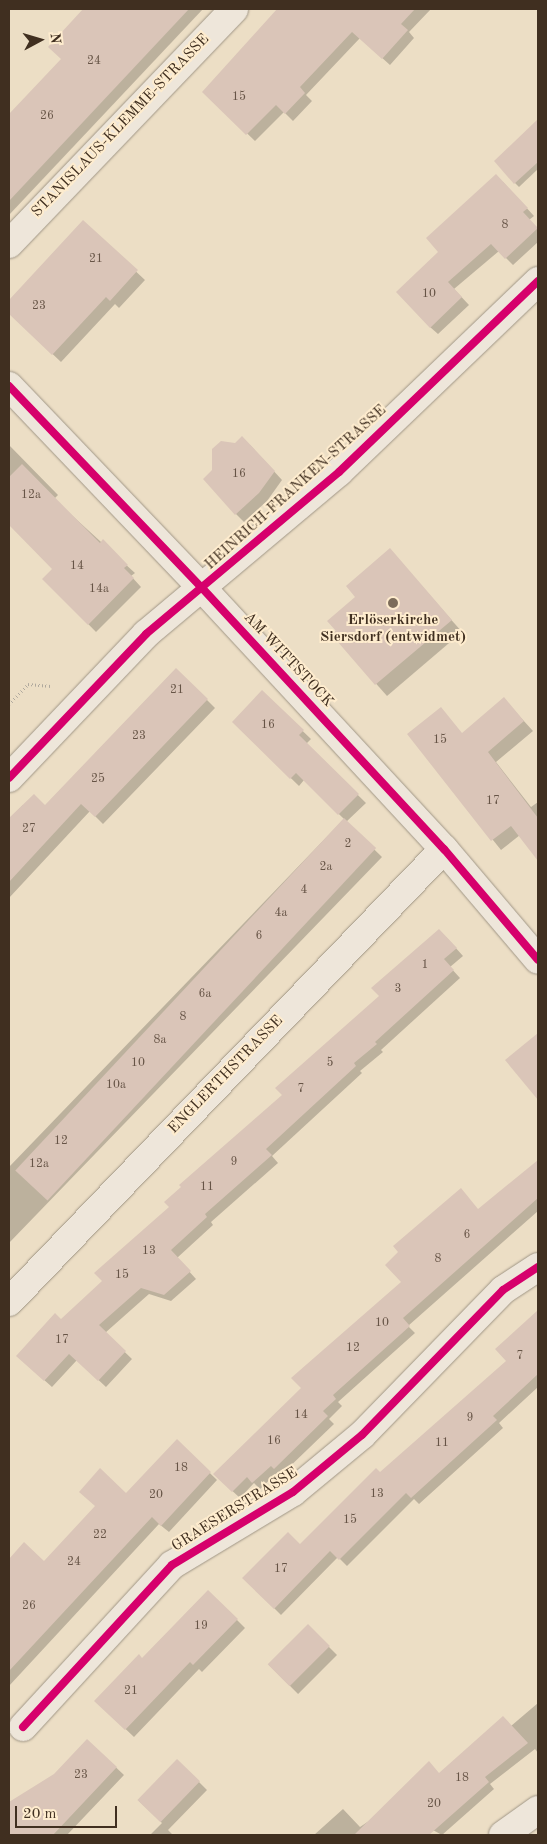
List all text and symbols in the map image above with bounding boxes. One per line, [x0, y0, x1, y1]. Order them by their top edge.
north arrow [15, 15, 65, 65]
street label: STANISLAUS-KLEMME-STRASSE [28, 31, 214, 221]
house number: 24 [87, 55, 101, 69]
house number: 15 [232, 91, 246, 105]
house number: 26 [40, 110, 54, 124]
house number: 8 [502, 219, 508, 233]
house number: 21 [89, 253, 103, 267]
house number: 10 [422, 288, 436, 302]
house number: 23 [32, 300, 46, 314]
street label: HEINRICH-FRANKEN-STRASSE [202, 402, 390, 574]
house number: 16 [232, 468, 246, 482]
house number: 12a [21, 489, 41, 503]
house number: 14 [70, 560, 84, 574]
house number: 14a [89, 583, 109, 597]
marker: Erlöserkirche Siersdorf (entwidmet) [387, 597, 399, 609]
street label: AM WITTSTOCK [239, 609, 337, 711]
place label: Erlöserkirche Siersdorf (entwidmet) [320, 611, 466, 646]
house number: 21 [170, 684, 184, 698]
house number: 16 [261, 719, 275, 733]
house number: 23 [132, 730, 146, 744]
house number: 15 [433, 734, 447, 748]
house number: 25 [91, 773, 105, 787]
house number: 17 [486, 795, 500, 809]
house number: 27 [22, 823, 36, 837]
house number: 2 [345, 838, 351, 852]
house number: 2a [320, 861, 332, 875]
house number: 4 [301, 884, 307, 898]
house number: 4a [275, 907, 287, 921]
house number: 6 [256, 930, 262, 944]
house number: 1 [422, 959, 428, 973]
house number: 3 [395, 983, 401, 997]
house number: 6a [199, 988, 211, 1002]
house number: 8 [180, 1011, 186, 1025]
street label: ENGLERTHSTRASSE [165, 1012, 287, 1138]
house number: 8a [154, 1034, 166, 1048]
house number: 10 [131, 1057, 145, 1071]
house number: 5 [327, 1057, 333, 1071]
house number: 10a [106, 1079, 126, 1093]
house number: 7 [298, 1083, 304, 1097]
house number: 12 [54, 1135, 68, 1149]
house number: 9 [231, 1156, 237, 1170]
house number: 12a [29, 1158, 49, 1172]
house number: 11 [200, 1181, 214, 1195]
house number: 6 [464, 1229, 470, 1243]
house number: 13 [142, 1245, 156, 1259]
house number: 8 [435, 1253, 441, 1267]
house number: 15 [115, 1269, 129, 1283]
house number: 10 [375, 1317, 389, 1331]
house number: 17 [55, 1334, 69, 1348]
house number: 12 [346, 1342, 360, 1356]
house number: 7 [517, 1350, 523, 1364]
house number: 14 [294, 1409, 308, 1423]
house number: 9 [467, 1412, 473, 1426]
house number: 16 [267, 1435, 281, 1449]
house number: 11 [435, 1437, 449, 1451]
house number: 18 [174, 1462, 188, 1476]
street label: GRAESERSTRASSE [169, 1464, 301, 1556]
house number: 13 [370, 1488, 384, 1502]
house number: 20 [149, 1489, 163, 1503]
house number: 15 [343, 1514, 357, 1528]
house number: 22 [93, 1529, 107, 1543]
house number: 24 [67, 1556, 81, 1570]
house number: 17 [274, 1563, 288, 1577]
house number: 26 [22, 1600, 36, 1614]
house number: 19 [194, 1620, 208, 1634]
house number: 21 [124, 1685, 138, 1699]
house number: 23 [74, 1769, 88, 1783]
house number: 18 [455, 1772, 469, 1786]
scale bar [18, 1796, 120, 1828]
house number: 20 [427, 1798, 441, 1812]
text: 20 m [23, 1807, 57, 1822]

